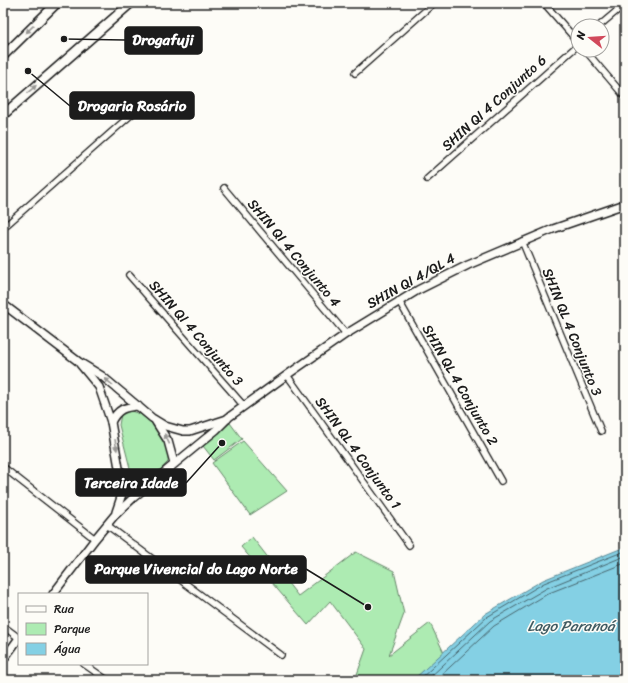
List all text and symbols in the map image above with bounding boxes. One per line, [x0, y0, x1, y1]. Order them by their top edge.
north arrow [570, 18, 610, 58]
one-way arrow [25, 25, 35, 34]
callout: Drogafuji [125, 27, 202, 54]
text: Drogafuji [132, 27, 195, 53]
text: N [570, 28, 591, 43]
street label: SHIN QI 4 Conjunto 6 [436, 49, 552, 157]
one-way arrow [27, 85, 37, 94]
callout: Drogaria Rosário [70, 92, 194, 119]
text: Drogaria Rosário [78, 93, 187, 119]
street label: SHIN QI 4 Conjunto 4 [241, 193, 347, 313]
street label: SHIN QI 4/QL 4 [362, 246, 460, 316]
street label: SHIN QL 4 Conjunto 3 [535, 264, 609, 400]
street label: SHIN QI 4 Conjunto 3 [142, 274, 250, 392]
street label: SHIN QL 4 Conjunto 2 [415, 320, 505, 450]
one-way arrow [104, 378, 115, 387]
street label: SHIN QL 4 Conjunto 1 [308, 391, 408, 515]
one-way arrow [164, 433, 170, 445]
one-way arrow [113, 439, 119, 451]
callout: Terceira Idade [76, 469, 186, 496]
text: Terceira Idade [84, 470, 179, 496]
callout: Parque Vivencial do Lago Norte [86, 556, 306, 583]
text: Parque Vivencial do Lago Norte [94, 556, 299, 582]
legend [18, 593, 148, 665]
text: Rua [54, 598, 75, 620]
water label: Lago Paranoá [528, 613, 617, 639]
text: Parque [54, 618, 91, 640]
text: Água [53, 638, 81, 660]

